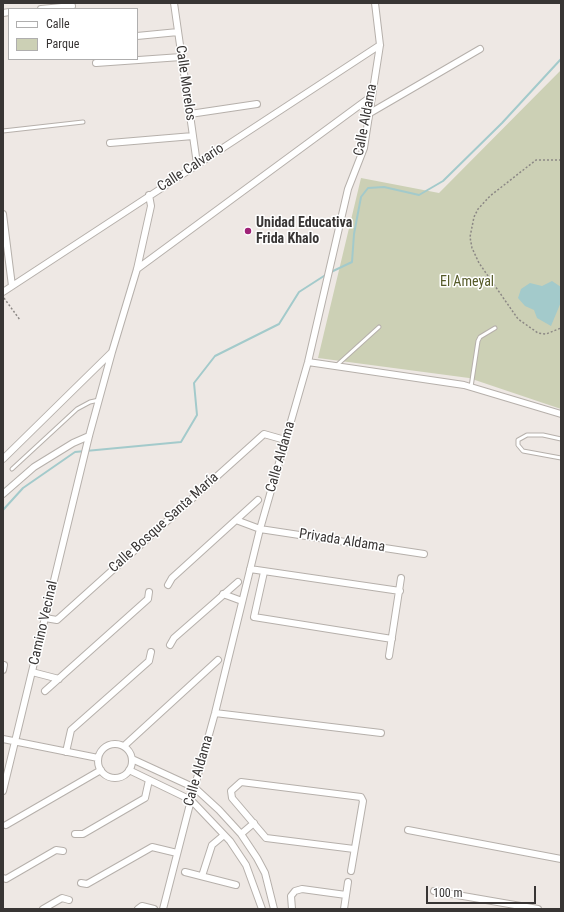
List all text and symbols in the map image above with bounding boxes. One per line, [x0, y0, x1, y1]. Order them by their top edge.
legend [8, 8, 138, 60]
text: Calle [46, 17, 70, 31]
text: Parque [46, 37, 79, 51]
street label: Calle Morelos [171, 44, 199, 122]
street label: Calle Aldama [351, 83, 381, 157]
street label: Calle Calvario [155, 140, 227, 196]
place label: Unidad Educativa Frida Khalo [256, 215, 352, 248]
marker: Unidad Educativa Frida Khalo [243, 226, 253, 236]
park label: El Ameyal [440, 274, 494, 290]
street label: Calle Aldama [263, 420, 299, 494]
street label: Calle Bosque Santa María [106, 469, 222, 577]
street label: Privada Aldama [298, 526, 386, 556]
street label: Camino Vecinal [26, 579, 62, 667]
street label: Calle Aldama [181, 734, 217, 808]
scale bar [428, 878, 538, 904]
text: 100 m [433, 886, 463, 900]

